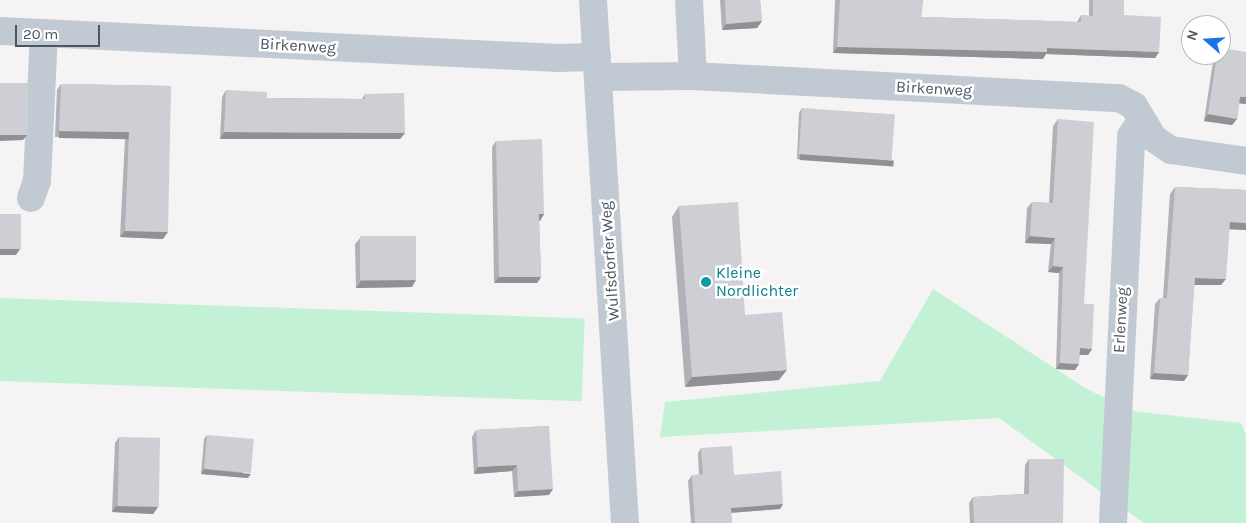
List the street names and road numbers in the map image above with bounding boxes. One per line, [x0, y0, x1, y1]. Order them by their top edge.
street label: Birkenweg [259, 34, 337, 58]
street label: Birkenweg [895, 77, 973, 101]
street label: Wulfsdorfer Weg [596, 201, 624, 321]
street label: Erlenweg [1110, 287, 1132, 353]

